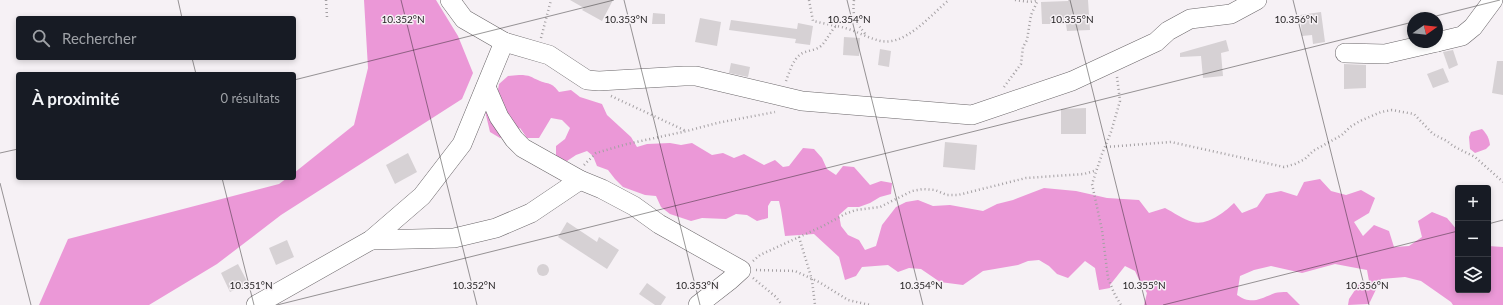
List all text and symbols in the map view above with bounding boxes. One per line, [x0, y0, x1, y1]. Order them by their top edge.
north arrow [1407, 12, 1443, 48]
text: 10.352°N [381, 13, 425, 25]
text: 10.353°N [604, 13, 648, 25]
text: 10.354°N [827, 13, 871, 25]
text: 10.355°N [1050, 13, 1094, 25]
text: 10.356°N [1274, 13, 1318, 25]
search box [16, 16, 296, 60]
icon: search [30, 27, 52, 49]
text: Rechercher [62, 29, 136, 47]
text: À proximité [32, 88, 120, 109]
text: 0 résultats [221, 90, 280, 106]
map controls [1455, 185, 1491, 293]
button: + [1455, 185, 1491, 221]
button: − [1455, 221, 1491, 257]
button: layers [1455, 257, 1491, 293]
text: 10.351°N [229, 279, 273, 291]
text: 10.352°N [452, 279, 496, 291]
text: 10.353°N [675, 279, 719, 291]
text: 10.354°N [899, 279, 943, 291]
text: 10.355°N [1122, 279, 1166, 291]
text: 10.356°N [1345, 279, 1389, 291]

